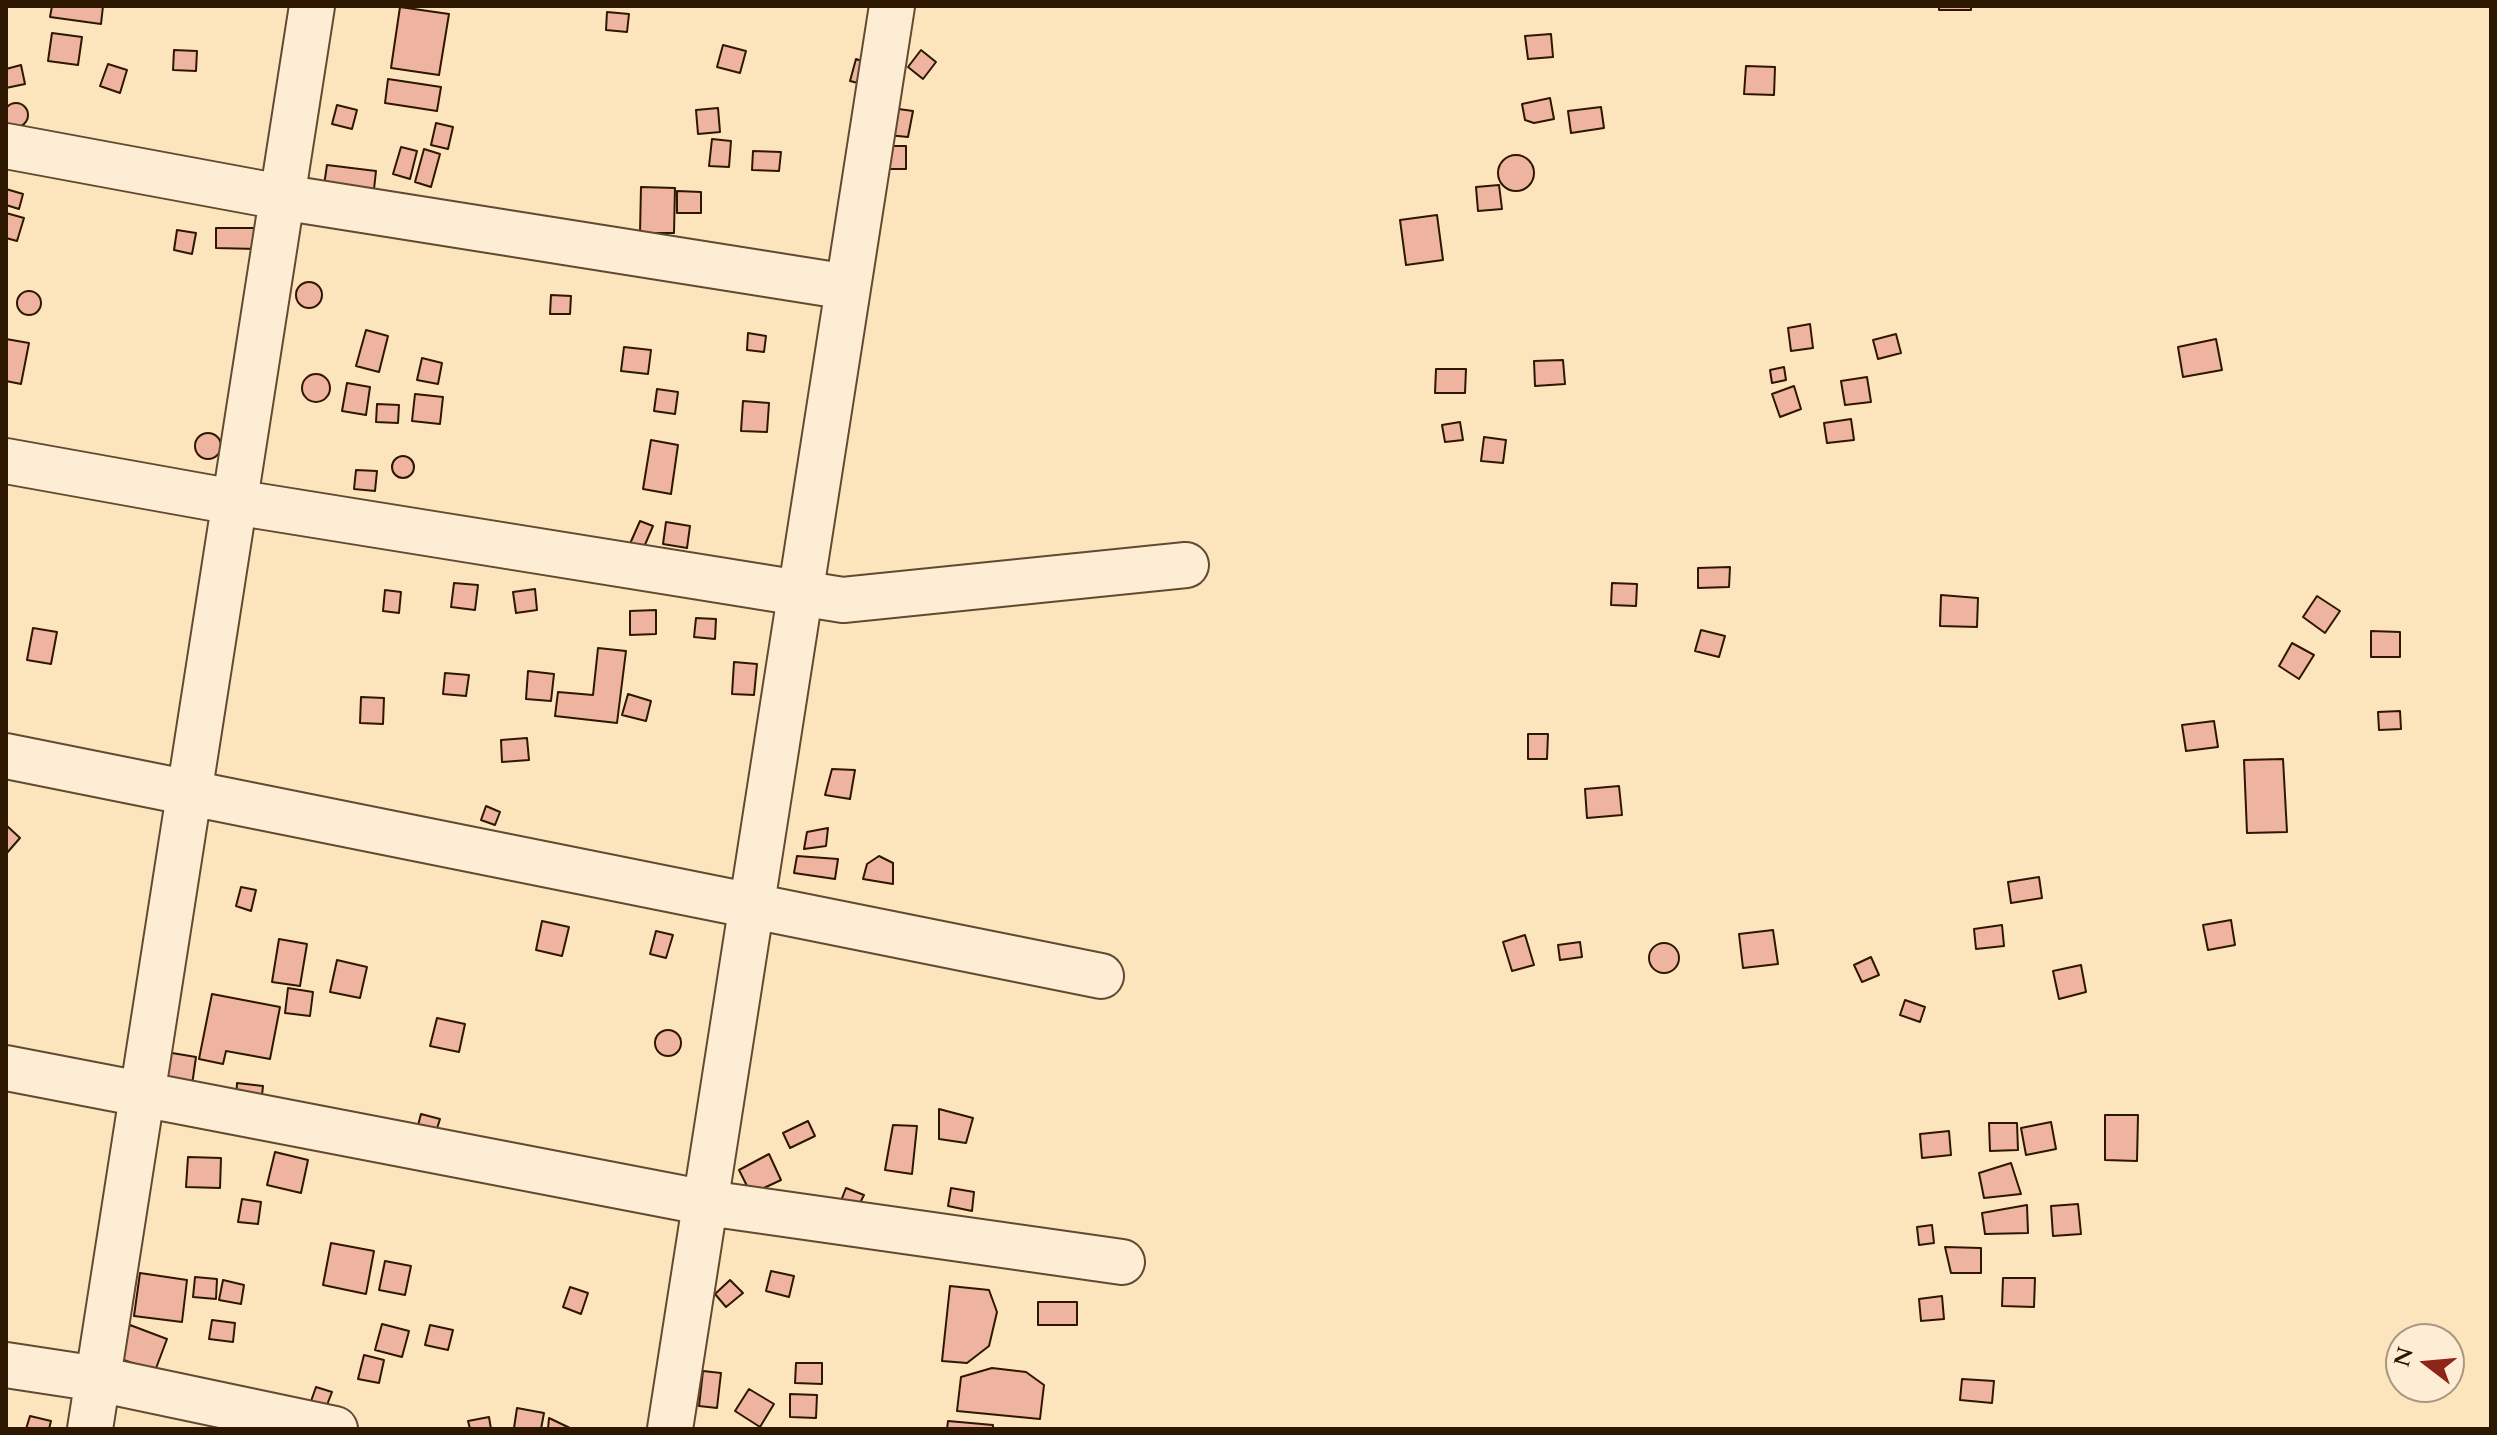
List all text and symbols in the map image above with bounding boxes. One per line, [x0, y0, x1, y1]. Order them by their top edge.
north arrow [2385, 1323, 2465, 1403]
text: N [2387, 1344, 2421, 1370]

